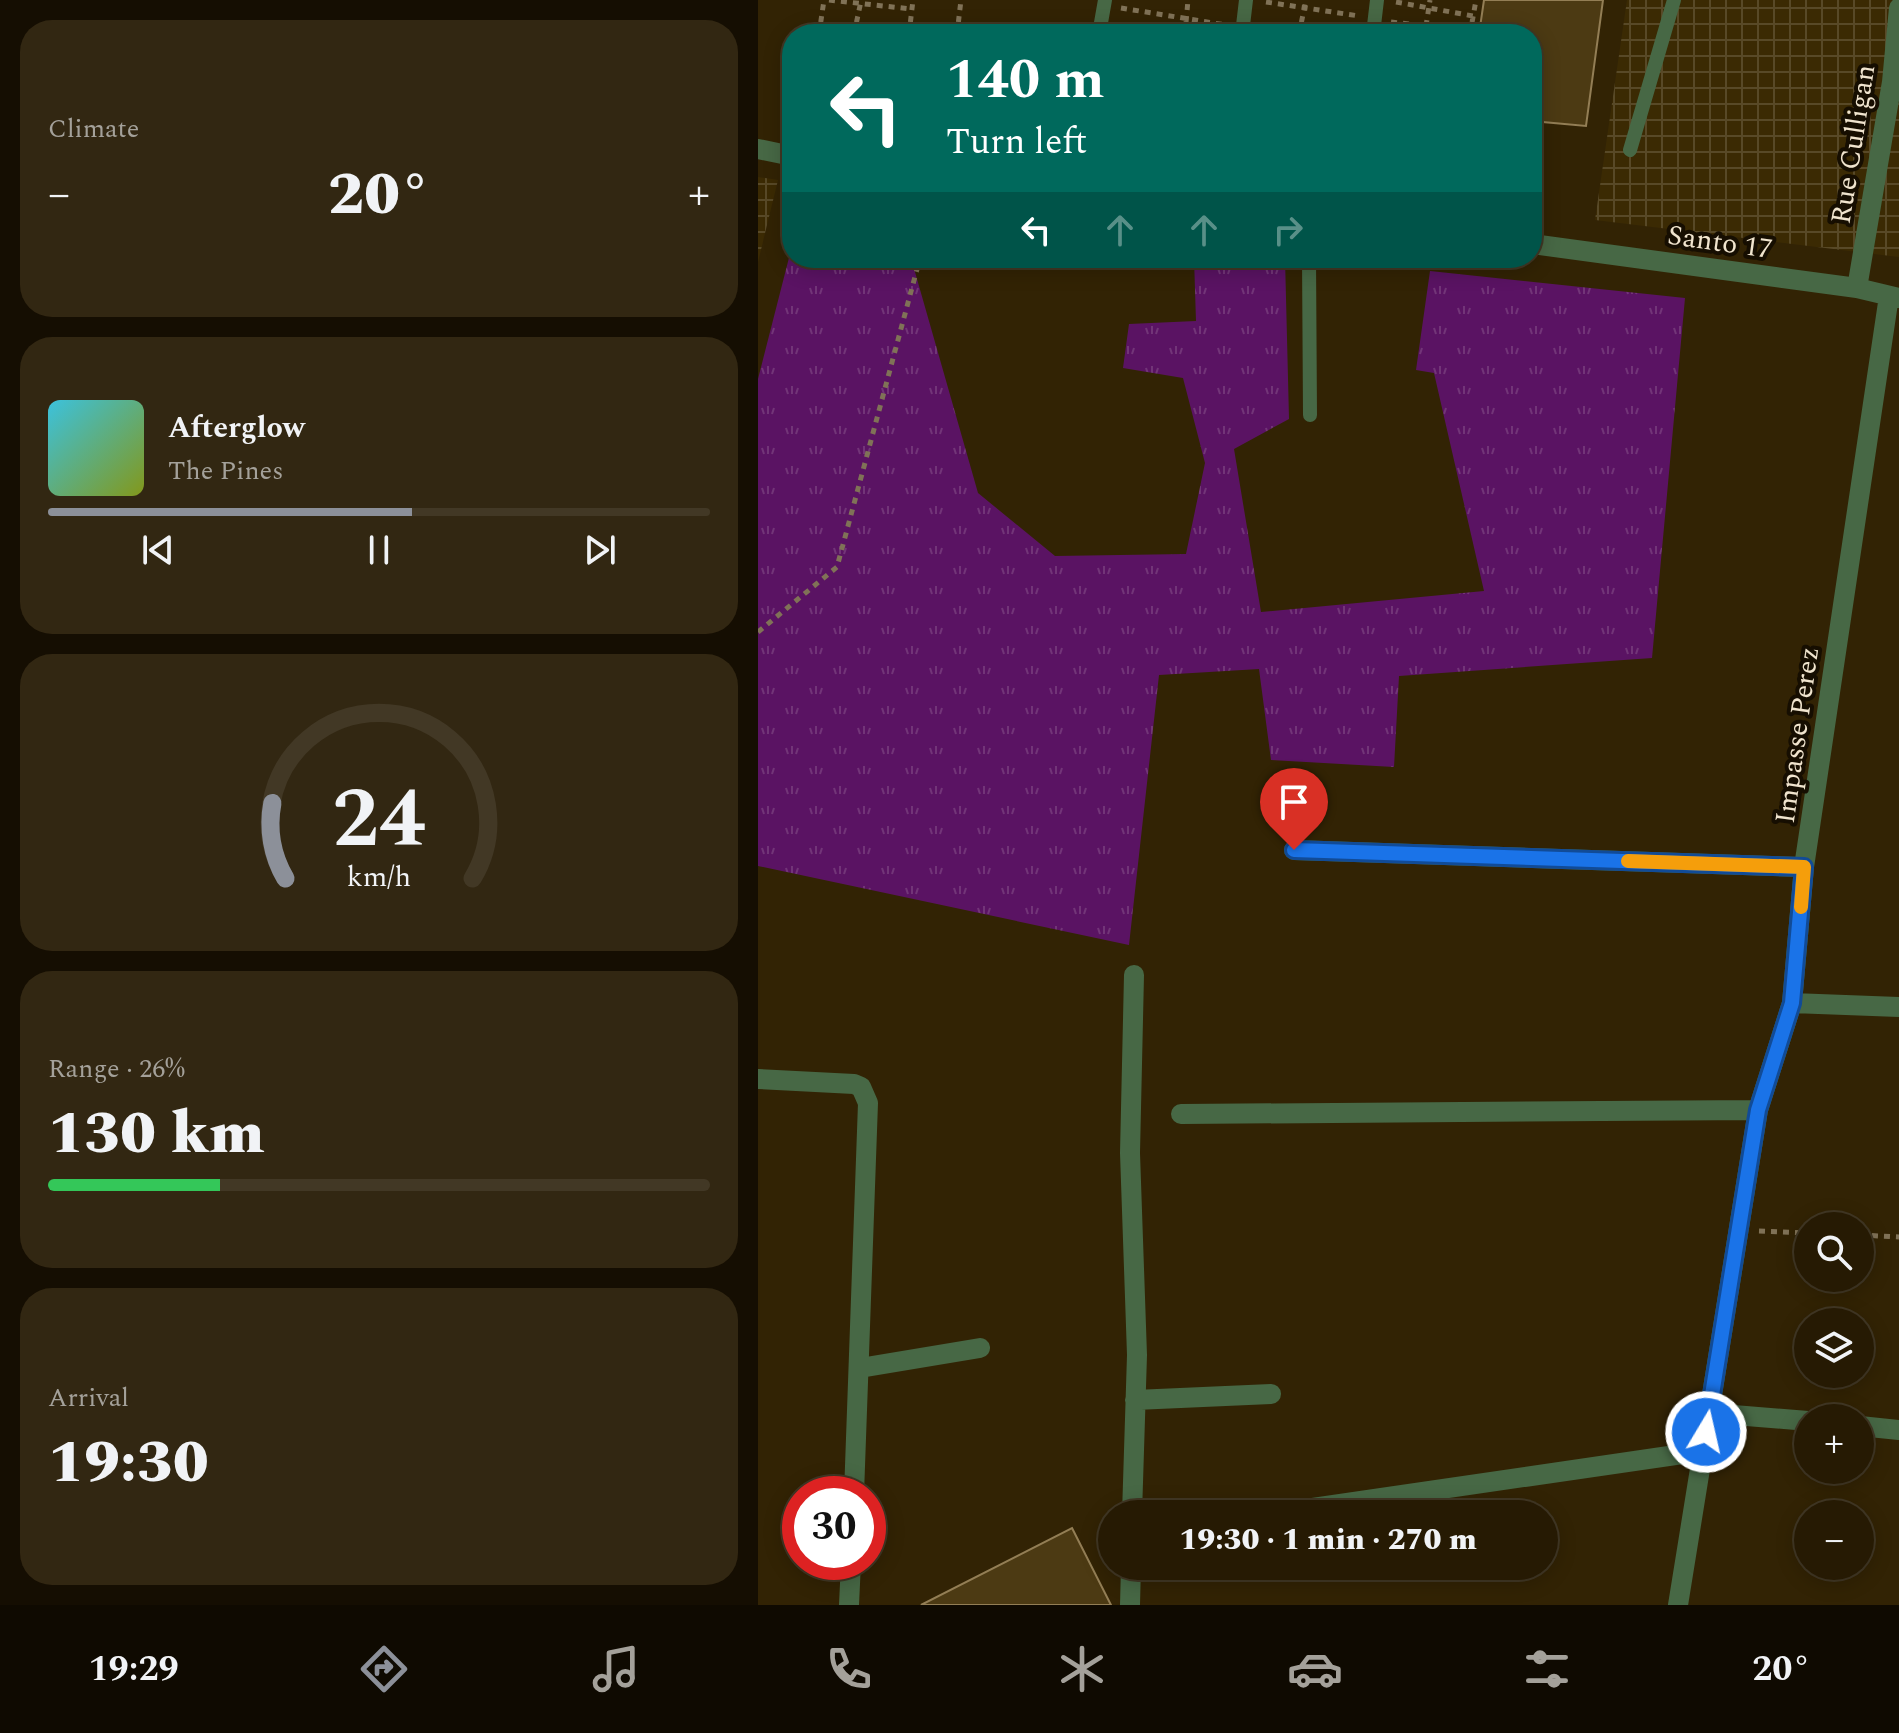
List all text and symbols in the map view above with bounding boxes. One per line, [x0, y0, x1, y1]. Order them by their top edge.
text: 140 m [946, 38, 1105, 123]
icon: left [814, 56, 918, 160]
street label: Rue Culligan [1820, 61, 1887, 227]
text: Climate [48, 109, 139, 149]
text: Turn left [946, 115, 1087, 170]
text: 20° [328, 149, 430, 241]
text: − [48, 161, 70, 228]
text: + [688, 161, 710, 228]
icon: left [1014, 208, 1058, 252]
icon: ahead [1098, 208, 1142, 252]
icon: ahead [1182, 208, 1226, 252]
icon: right [1266, 208, 1310, 252]
street label: Santo 17 [1665, 214, 1775, 271]
text: Afterglow [168, 405, 305, 451]
text: The Pines [168, 451, 283, 491]
icon: previous [136, 528, 180, 572]
icon: pause [357, 528, 401, 572]
icon: next [578, 528, 622, 572]
street label: Impasse Perez [1764, 644, 1831, 826]
text: 24 [332, 756, 426, 883]
pin [1260, 768, 1328, 850]
icon: arrive [1272, 780, 1316, 824]
text: km/h [347, 856, 411, 899]
text: Range · 26% [48, 1049, 185, 1089]
text: 130 km [48, 1088, 265, 1180]
map controls [1794, 1212, 1874, 1580]
button: search [1794, 1212, 1874, 1292]
button: layers [1794, 1308, 1874, 1388]
text: Arrival [48, 1378, 129, 1418]
position arrow [1664, 1390, 1748, 1474]
button: + [1794, 1404, 1874, 1484]
text: 19:30 [48, 1417, 209, 1509]
speed limit sign: 30 [782, 1476, 886, 1580]
button: − [1794, 1500, 1874, 1580]
text: 19:30 · 1 min · 270 m [1179, 1517, 1477, 1563]
icon: directions [356, 1641, 412, 1697]
icon: music [588, 1641, 644, 1697]
icon: phone [821, 1641, 877, 1697]
icon: climate [1054, 1641, 1110, 1697]
icon: car [1287, 1641, 1343, 1697]
icon: filters [1519, 1641, 1575, 1697]
text: 19:29 [88, 1642, 179, 1697]
text: 20° [1752, 1642, 1811, 1697]

